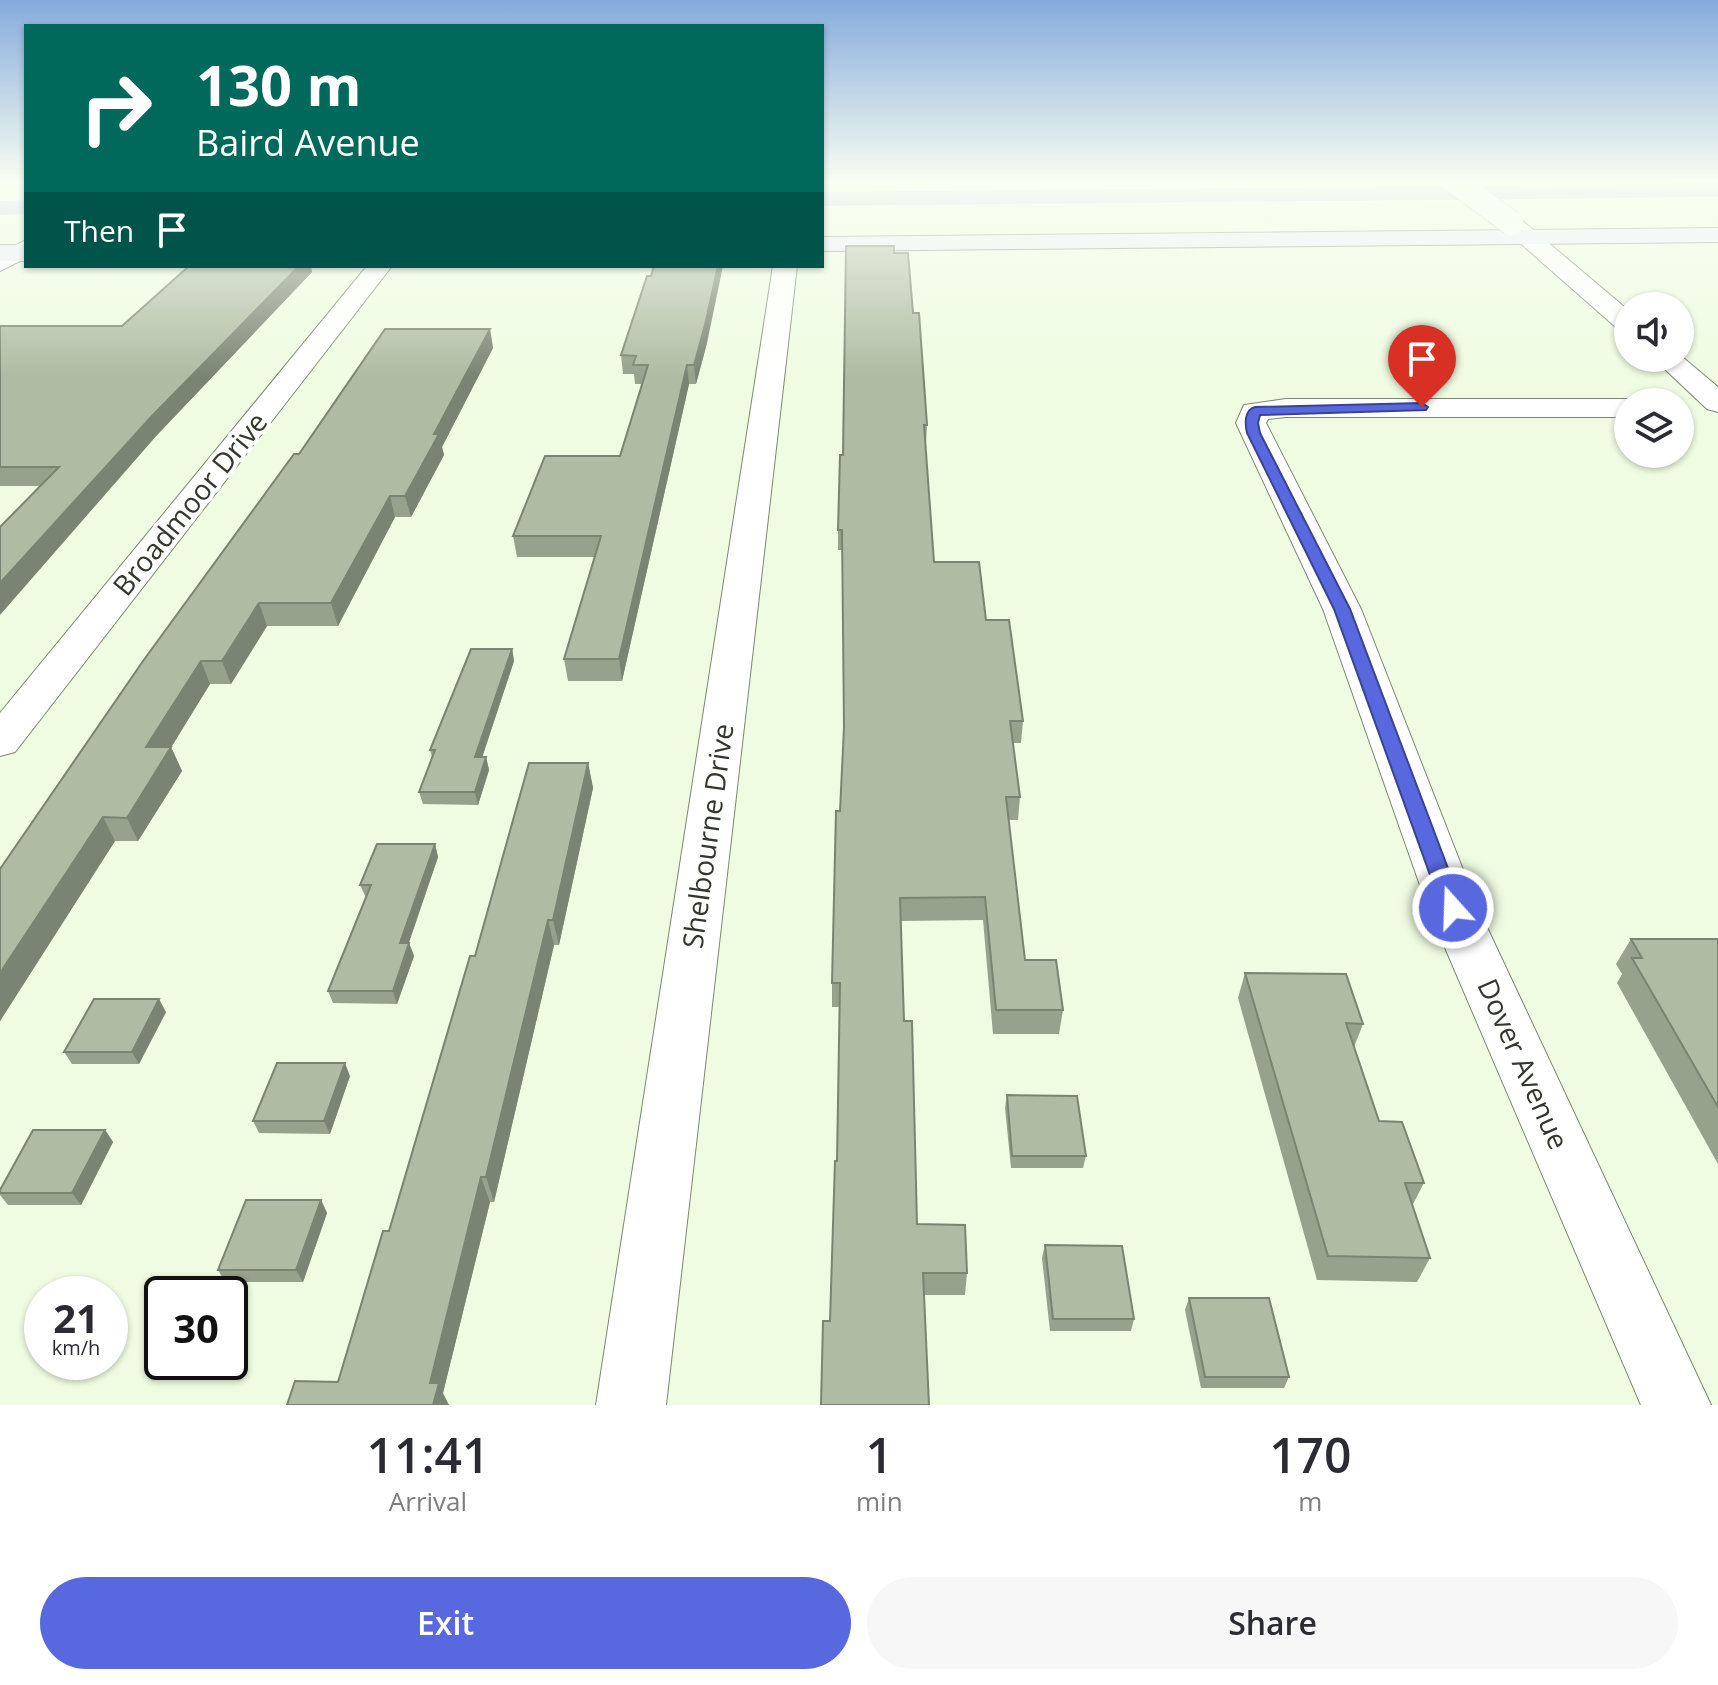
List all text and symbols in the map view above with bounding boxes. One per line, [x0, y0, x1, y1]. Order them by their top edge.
text: 130 m [196, 46, 362, 122]
icon: right [64, 56, 168, 160]
text: Baird Avenue [196, 118, 420, 167]
icon: arrive [150, 208, 194, 252]
text: Then [64, 210, 134, 251]
map controls [1614, 292, 1694, 468]
button: sound [1614, 292, 1694, 372]
pin [1388, 325, 1456, 407]
icon: arrive [1400, 337, 1444, 381]
button: layers [1614, 388, 1694, 468]
street label: Broadmoor Drive [103, 404, 275, 603]
street label: Shelbourne Drive [672, 721, 742, 951]
position arrow [1411, 866, 1495, 950]
street label: Dover Avenue [1469, 972, 1579, 1155]
speed limit sign: 30 [144, 1276, 248, 1380]
text: 21 [53, 1290, 99, 1345]
text: km/h [52, 1334, 100, 1361]
text: 11:41 [367, 1422, 489, 1487]
text: 1 [866, 1422, 893, 1487]
text: 170 [1269, 1422, 1351, 1487]
text: Arrival [389, 1483, 467, 1519]
text: min [856, 1483, 903, 1519]
text: m [1298, 1483, 1322, 1519]
button: Exit [40, 1577, 851, 1669]
button: Share [867, 1577, 1678, 1669]

